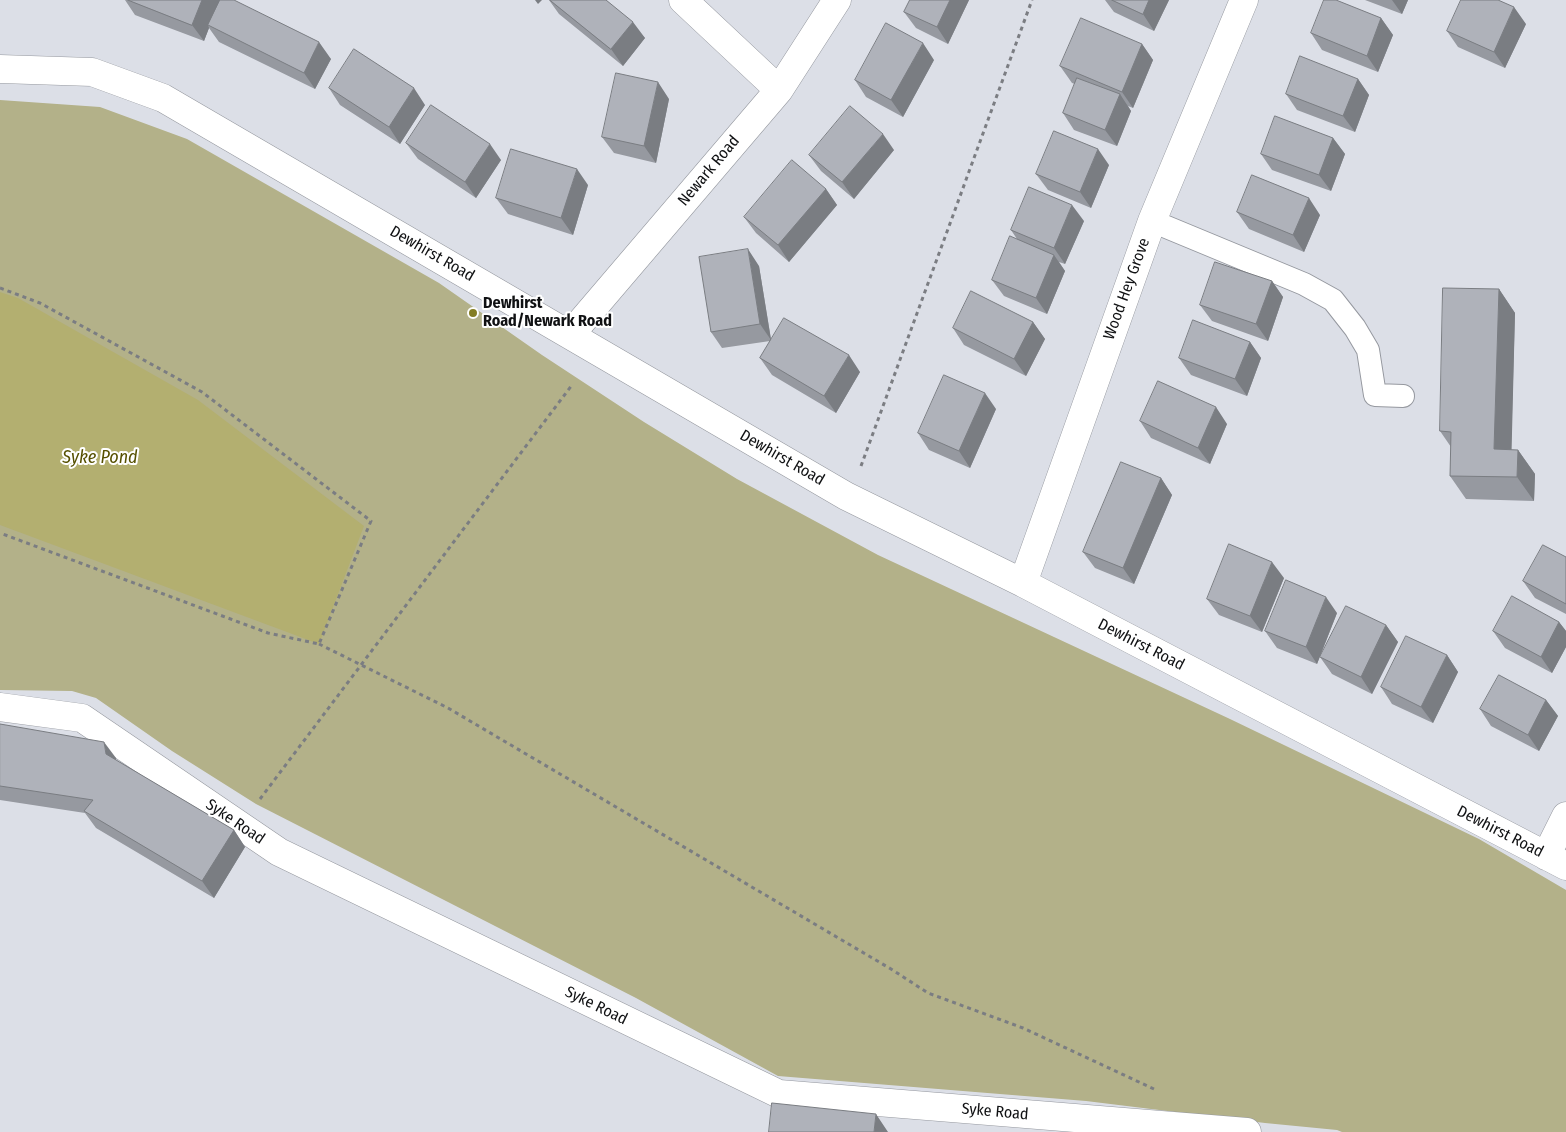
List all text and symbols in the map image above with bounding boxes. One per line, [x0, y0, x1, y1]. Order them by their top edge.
street label: Newark Road [674, 132, 744, 210]
street label: Dewhirst Road [386, 222, 478, 286]
street label: Wood Hey Grove [1100, 235, 1154, 343]
place label: Dewhirst Road/Newark Road [483, 294, 612, 332]
marker: Dewhirst Road/Newark Road [467, 307, 479, 319]
street label: Dewhirst Road [736, 426, 828, 490]
water label: Syke Pond [62, 447, 138, 469]
street label: Dewhirst Road [1095, 615, 1187, 675]
street label: Syke Road [202, 795, 268, 849]
street label: Dewhirst Road [1454, 802, 1546, 862]
street label: Syke Road [562, 983, 630, 1029]
street label: Syke Road [961, 1100, 1029, 1124]

